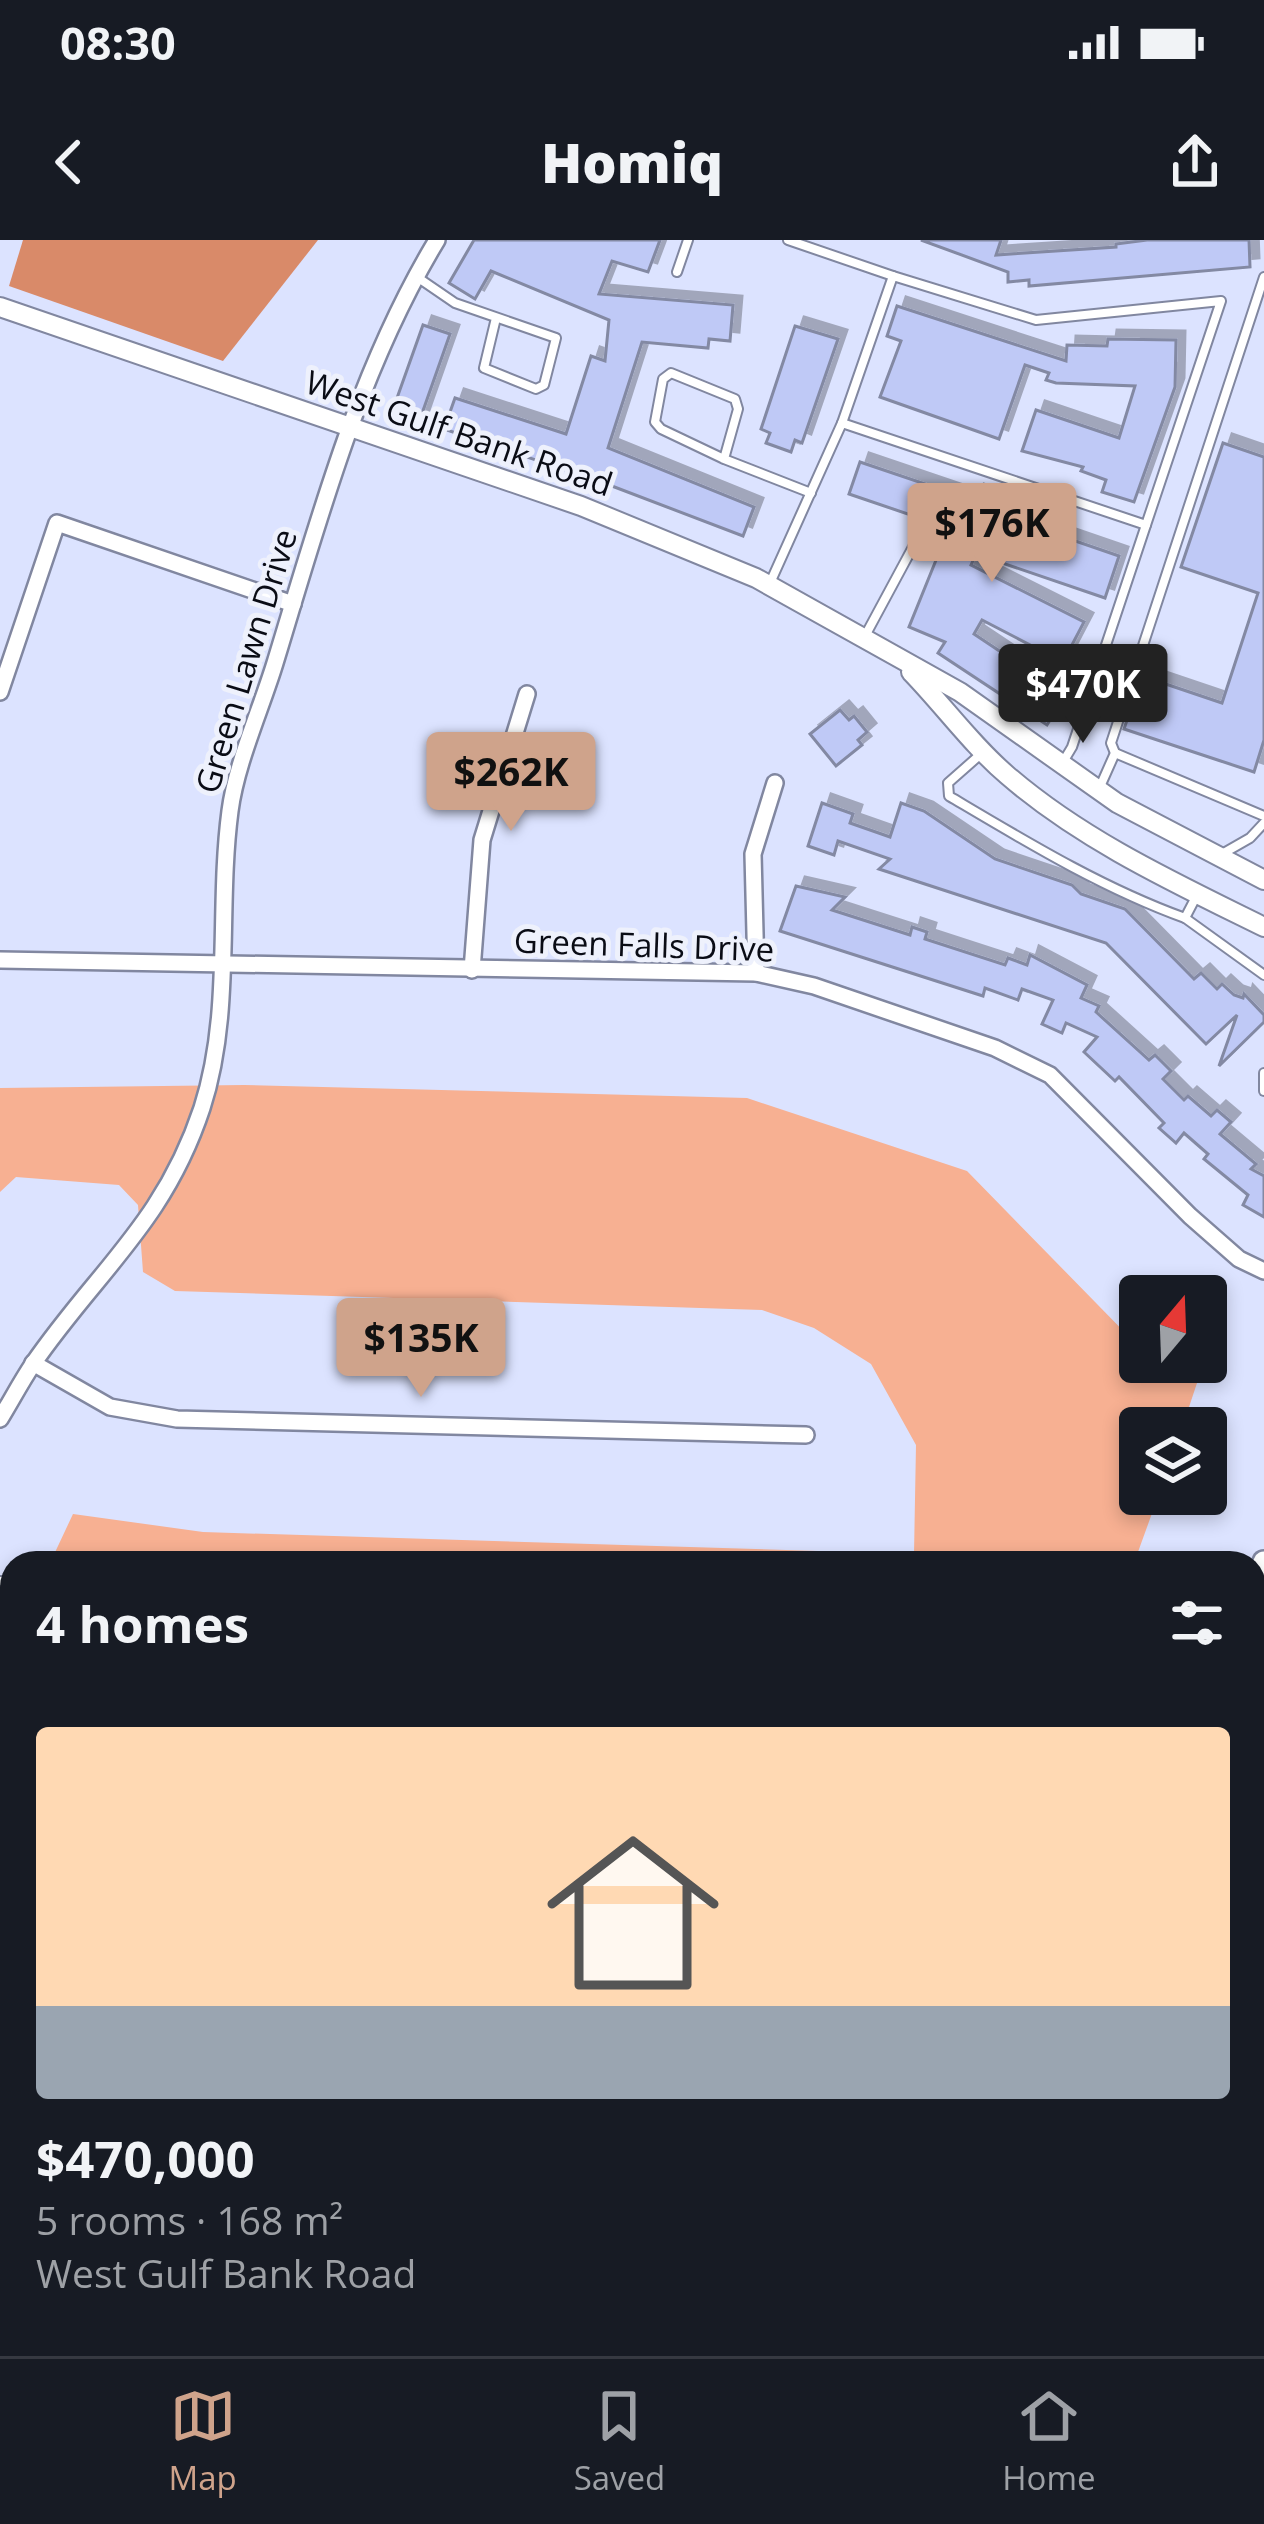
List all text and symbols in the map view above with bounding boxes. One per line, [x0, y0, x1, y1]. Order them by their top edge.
text: 08:30 [60, 12, 176, 73]
text: Homiq [541, 125, 723, 199]
icon: back [36, 129, 102, 195]
icon: share [1162, 129, 1228, 195]
street label: West Gulf Bank Road [300, 359, 619, 506]
pin: $176K [908, 483, 1076, 585]
text: $176K [934, 495, 1050, 548]
street label: Green Lawn Drive [184, 523, 307, 798]
pin: $470K [999, 644, 1167, 746]
text: $470K [1025, 656, 1141, 709]
pin: $262K [427, 732, 595, 834]
text: $262K [453, 744, 569, 797]
street label: Green Falls Drive [513, 917, 775, 972]
north arrow [1119, 1275, 1227, 1383]
map controls [1119, 1275, 1227, 1515]
pin: $135K [337, 1298, 505, 1400]
text: $135K [363, 1310, 479, 1363]
button: layers [1119, 1407, 1227, 1515]
text: 4 homes [36, 1588, 249, 1658]
icon: filters [1164, 1590, 1230, 1656]
icon: home [525, 1805, 741, 2021]
text: $470,000 [36, 2123, 255, 2193]
text: 5 rooms · 168 m² [36, 2193, 343, 2246]
text: West Gulf Bank Road [36, 2246, 416, 2299]
tab: Map [168, 2383, 237, 2500]
tab: Saved [574, 2383, 665, 2500]
tab: Home [1002, 2383, 1096, 2500]

